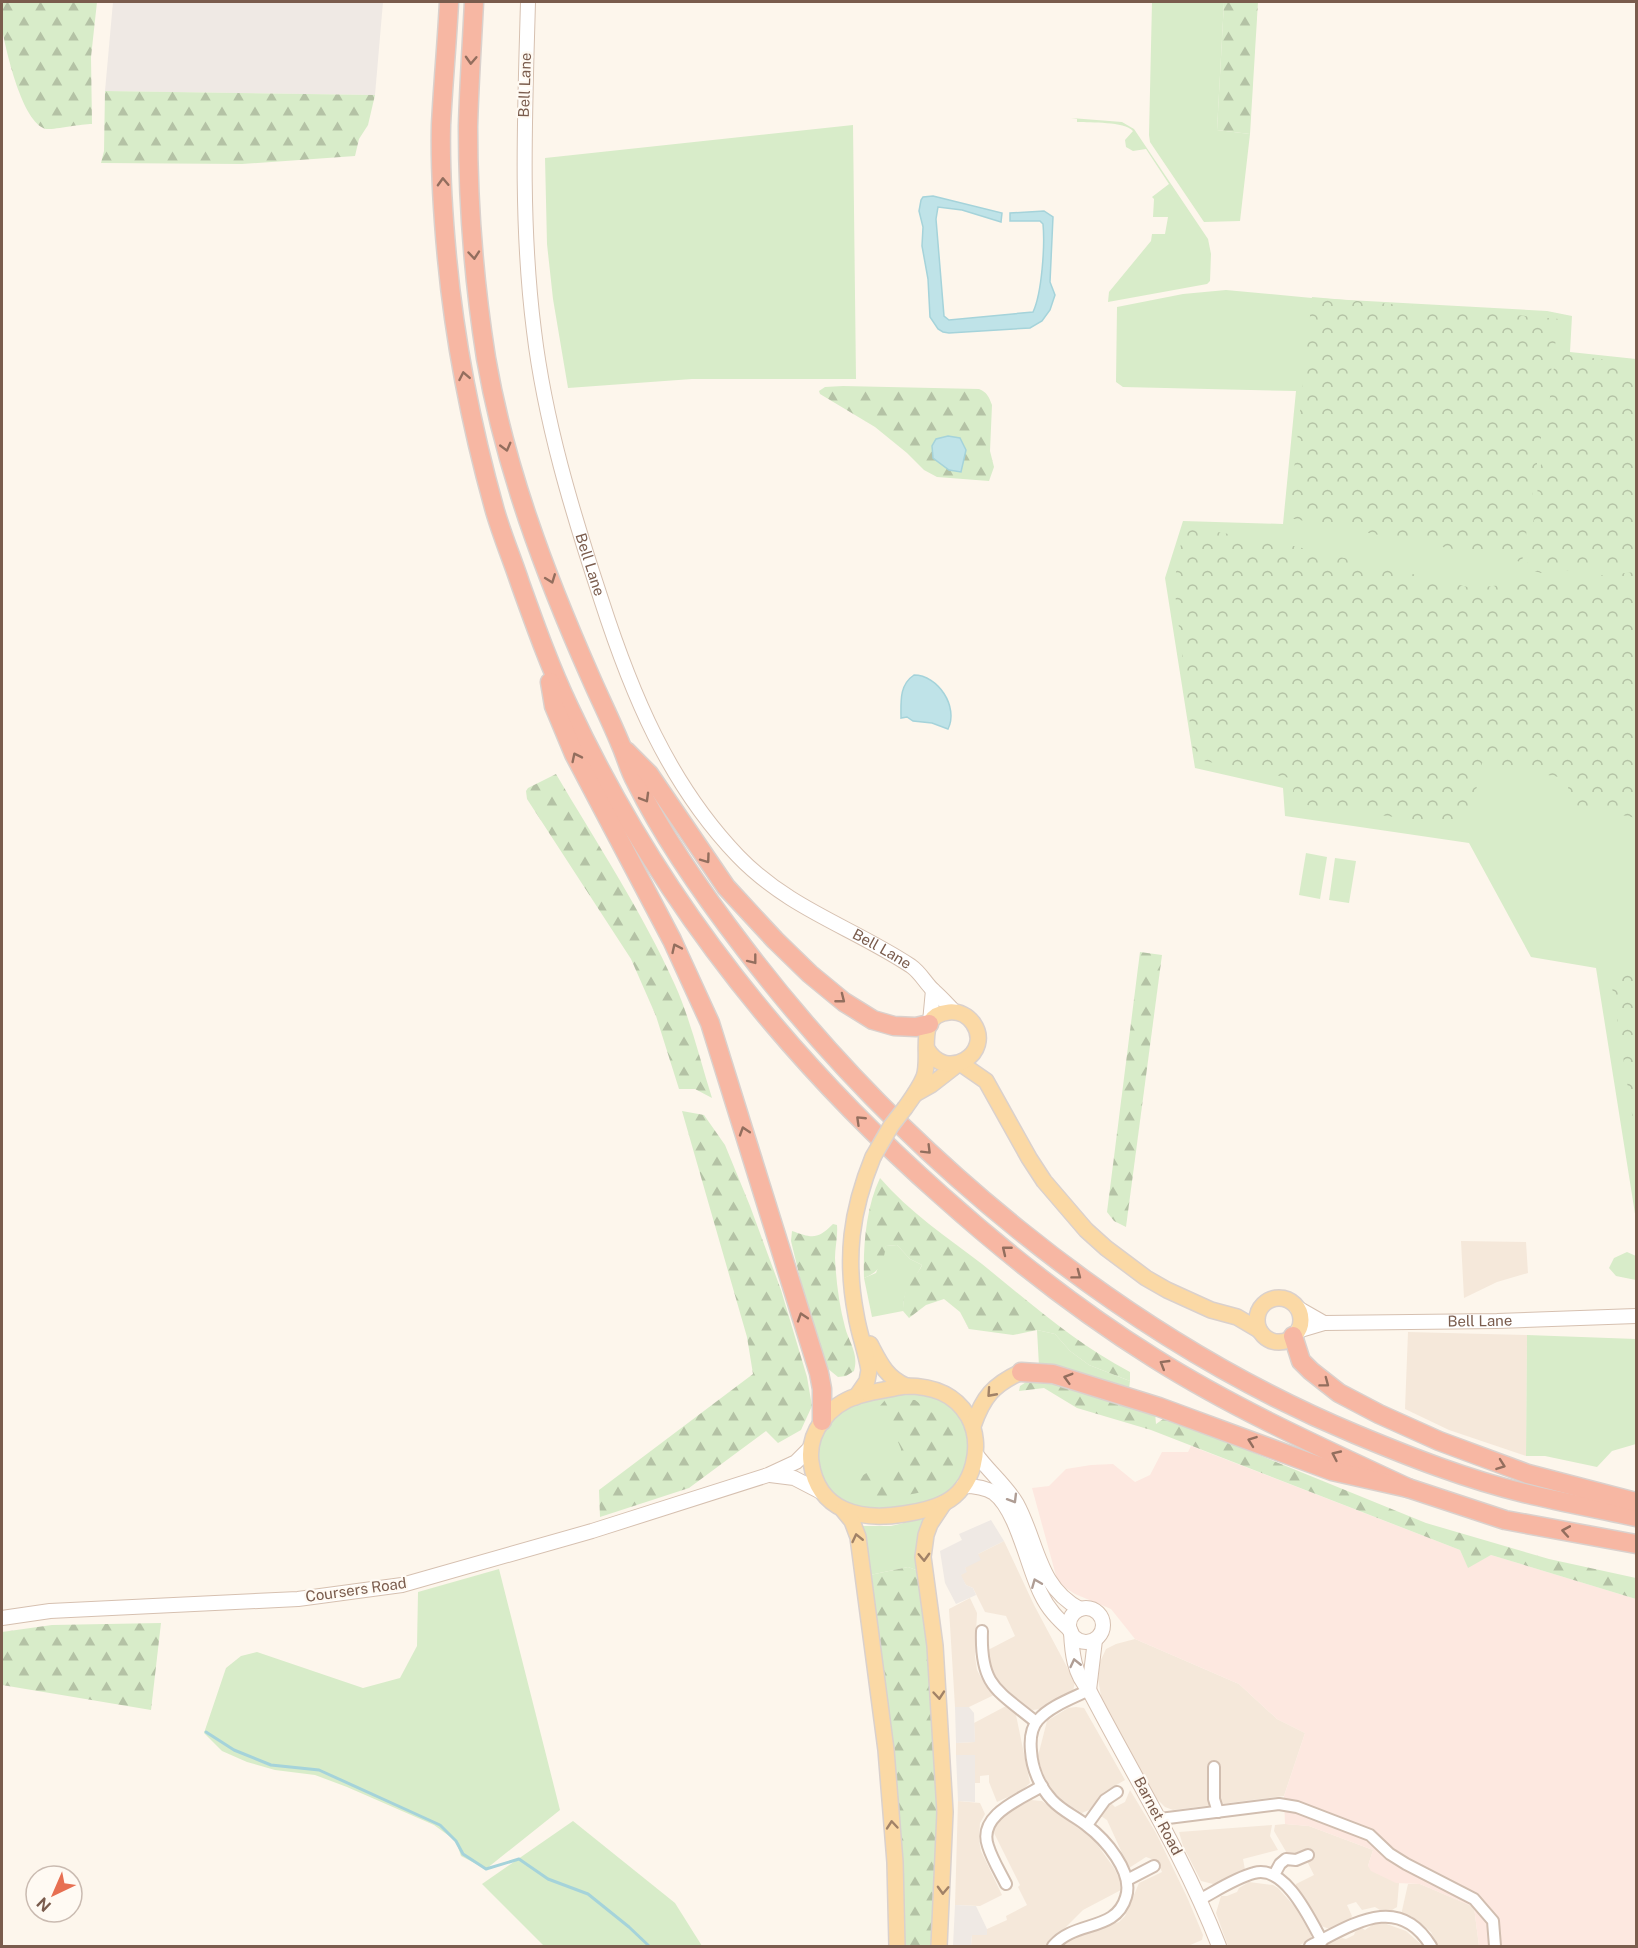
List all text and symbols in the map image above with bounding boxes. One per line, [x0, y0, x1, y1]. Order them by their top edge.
street label: Bell Lane [515, 52, 534, 118]
one-way arrow [465, 55, 478, 64]
one-way arrow [437, 178, 449, 187]
one-way arrow [467, 250, 480, 259]
one-way arrow [458, 371, 471, 381]
one-way arrow [498, 442, 511, 452]
street label: Bell Lane [572, 531, 608, 598]
one-way arrow [544, 573, 556, 584]
one-way arrow [572, 752, 584, 763]
one-way arrow [638, 792, 649, 802]
one-way arrow [699, 852, 710, 863]
street label: Bell Lane [850, 925, 915, 972]
one-way arrow [671, 944, 683, 955]
one-way arrow [746, 953, 757, 964]
one-way arrow [834, 991, 845, 1002]
one-way arrow [857, 1117, 868, 1128]
one-way arrow [739, 1126, 751, 1137]
one-way arrow [920, 1143, 931, 1154]
one-way arrow [1001, 1247, 1012, 1258]
one-way arrow [1070, 1267, 1081, 1278]
street label: Bell Lane [1447, 1311, 1513, 1330]
one-way arrow [796, 1312, 809, 1323]
one-way arrow [1160, 1360, 1170, 1371]
one-way arrow [1063, 1373, 1074, 1385]
one-way arrow [1318, 1375, 1329, 1386]
one-way arrow [987, 1387, 998, 1397]
one-way arrow [1247, 1436, 1258, 1449]
one-way arrow [1332, 1450, 1343, 1462]
one-way arrow [1495, 1457, 1506, 1470]
one-way arrow [1006, 1493, 1018, 1503]
one-way arrow [1561, 1525, 1571, 1538]
one-way arrow [851, 1534, 864, 1544]
one-way arrow [918, 1552, 930, 1561]
street label: Coursers Road [304, 1574, 408, 1605]
one-way arrow [1031, 1579, 1043, 1590]
one-way arrow [1069, 1658, 1082, 1668]
one-way arrow [932, 1690, 945, 1699]
street label: Barnet Road [1131, 1774, 1186, 1858]
one-way arrow [886, 1821, 899, 1830]
north arrow [24, 1864, 84, 1924]
one-way arrow [937, 1885, 949, 1894]
text: N [33, 1893, 55, 1916]

